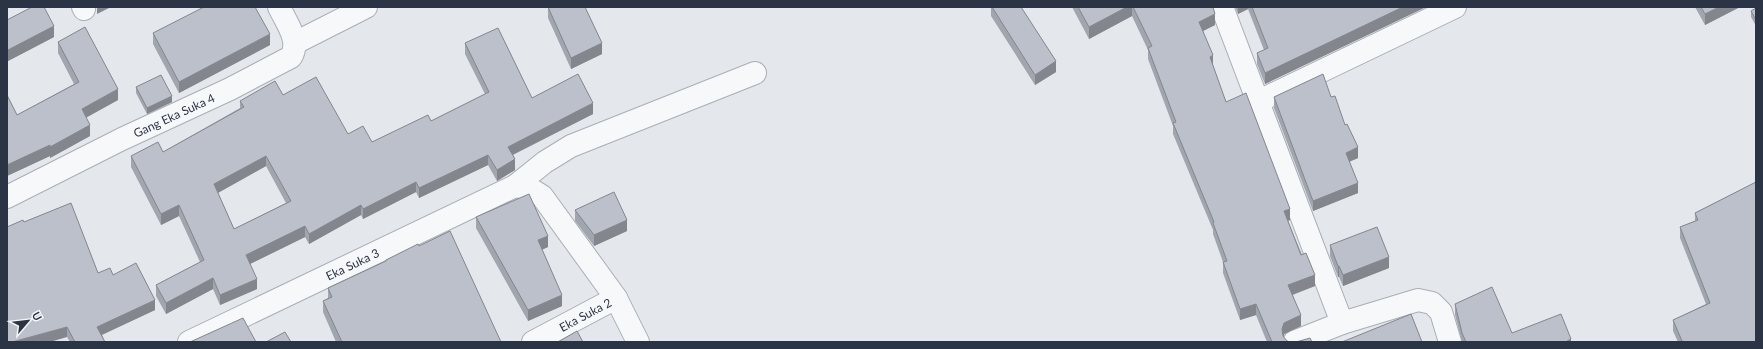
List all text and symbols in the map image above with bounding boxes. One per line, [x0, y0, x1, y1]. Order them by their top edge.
street label: Gang Eka Suka 4 [131, 90, 217, 140]
street label: Eka Suka 3 [323, 245, 381, 283]
street label: Eka Suka 2 [556, 294, 614, 334]
north arrow [8, 301, 48, 341]
text: U [30, 309, 45, 323]

